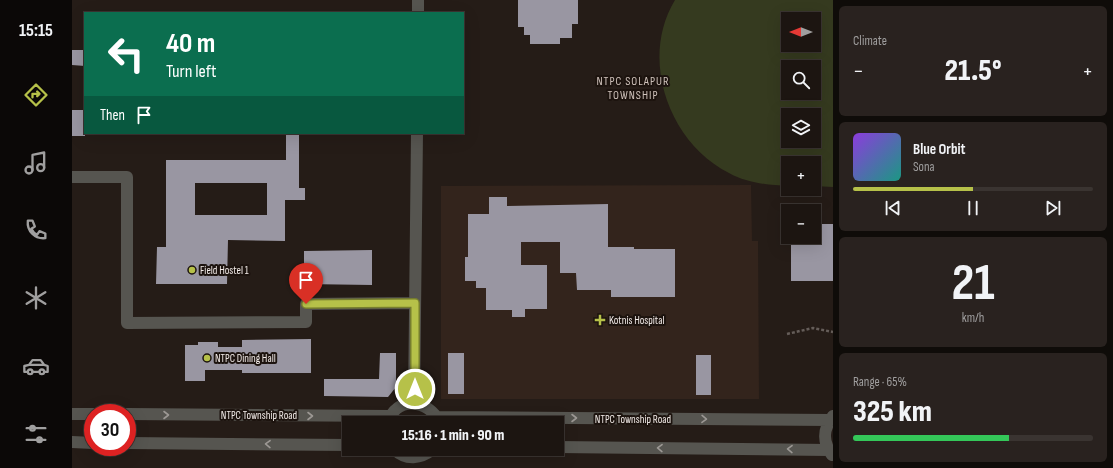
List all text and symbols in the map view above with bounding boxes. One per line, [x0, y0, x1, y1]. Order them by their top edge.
north arrow [781, 12, 821, 52]
map controls [781, 12, 821, 244]
text: 15:15 [19, 20, 53, 41]
text: 40 m [166, 27, 215, 60]
icon: left [100, 28, 152, 80]
text: Climate [853, 33, 887, 49]
text: 21.5° [944, 53, 1002, 89]
text: − [853, 58, 864, 85]
text: + [1082, 58, 1093, 85]
button: search [781, 60, 821, 100]
text: Turn left [166, 61, 217, 82]
district label: NTPC SOLAPUR TOWNSHIP [596, 74, 670, 103]
icon: directions [22, 81, 50, 109]
icon: arrive [133, 104, 155, 126]
text: Then [100, 106, 125, 125]
button: layers [781, 108, 821, 148]
text: Blue Orbit [913, 140, 965, 159]
icon: music [22, 149, 50, 177]
button: + [781, 156, 821, 196]
text: Sona [913, 159, 935, 175]
icon: previous [882, 197, 904, 219]
icon: pause [962, 197, 984, 219]
icon: next [1042, 197, 1064, 219]
button: − [781, 204, 821, 244]
icon: phone [22, 216, 50, 244]
text: 21 [951, 252, 995, 315]
pin [289, 263, 323, 304]
place label: Field Hostel 1 [200, 264, 249, 277]
marker: Field Hostel 1 [187, 265, 197, 275]
icon: arrive [295, 269, 317, 291]
icon: climate [22, 284, 50, 312]
text: km/h [962, 310, 984, 326]
marker: Kotnis Hospital [594, 314, 606, 326]
place label: Kotnis Hospital [609, 314, 664, 327]
icon: car [22, 352, 50, 380]
place label: NTPC Dining Hall [215, 352, 276, 365]
marker: NTPC Dining Hall [202, 353, 212, 363]
position arrow [394, 368, 436, 410]
text: Range · 65% [853, 374, 907, 390]
text: 325 km [853, 394, 932, 430]
speed limit sign: 30 [84, 404, 136, 456]
street label: NTPC Township Road [221, 409, 298, 422]
one-way arrow [163, 410, 169, 419]
one-way arrow [307, 412, 313, 420]
street label: NTPC Township Road [595, 413, 672, 426]
one-way arrow [571, 414, 577, 422]
one-way arrow [701, 415, 707, 423]
icon: filters [22, 420, 50, 448]
text: 15:16 · 1 min · 90 m [402, 426, 504, 445]
one-way arrow [265, 440, 271, 448]
one-way arrow [657, 444, 663, 452]
one-way arrow [787, 445, 793, 453]

